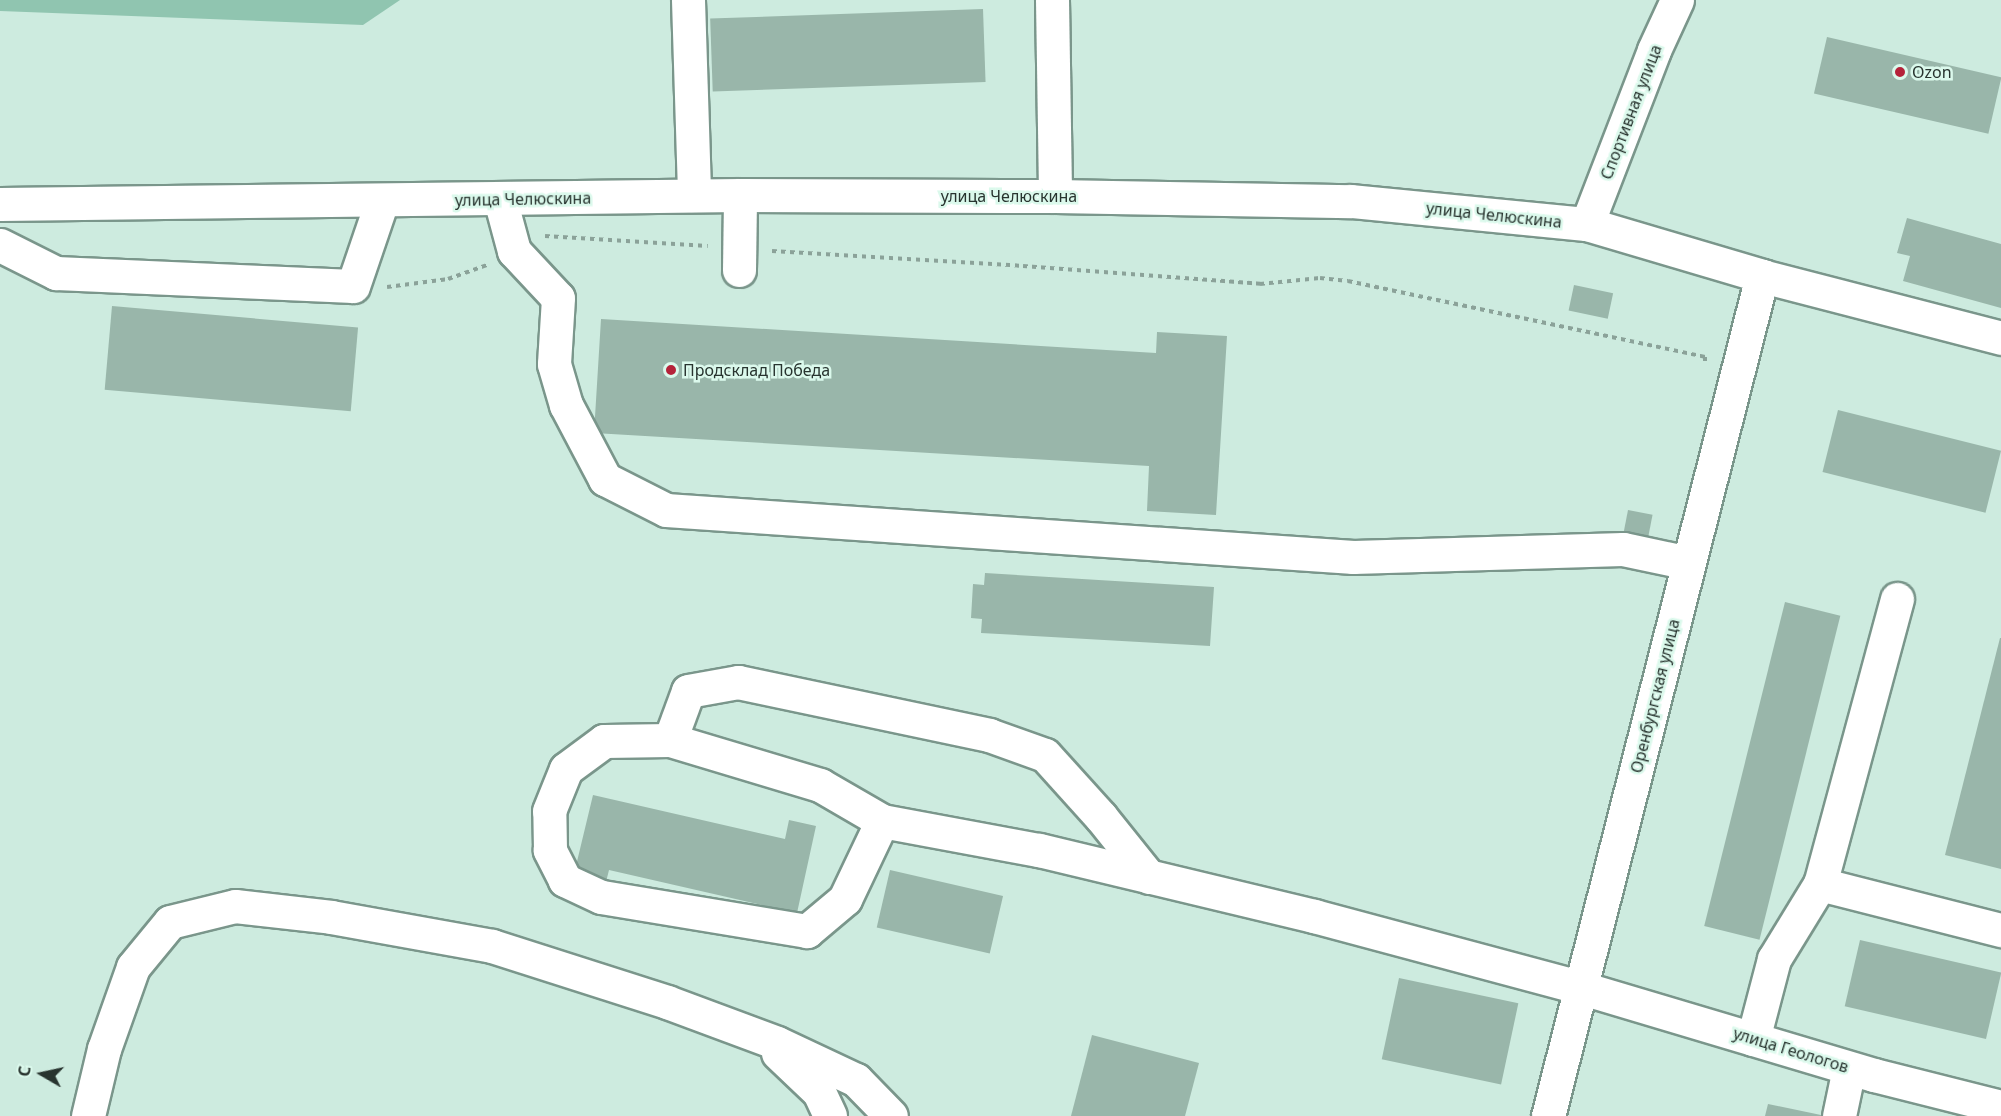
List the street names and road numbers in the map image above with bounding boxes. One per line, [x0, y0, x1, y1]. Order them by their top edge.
street label: Спортивная улица [1596, 42, 1666, 182]
street label: улица Челюскина [941, 186, 1077, 206]
street label: улица Челюскина [455, 188, 591, 210]
street label: улица Челюскина [1425, 198, 1563, 232]
street label: Оренбургская улица [1627, 617, 1683, 775]
street label: улица Геологов [1731, 1023, 1851, 1077]

